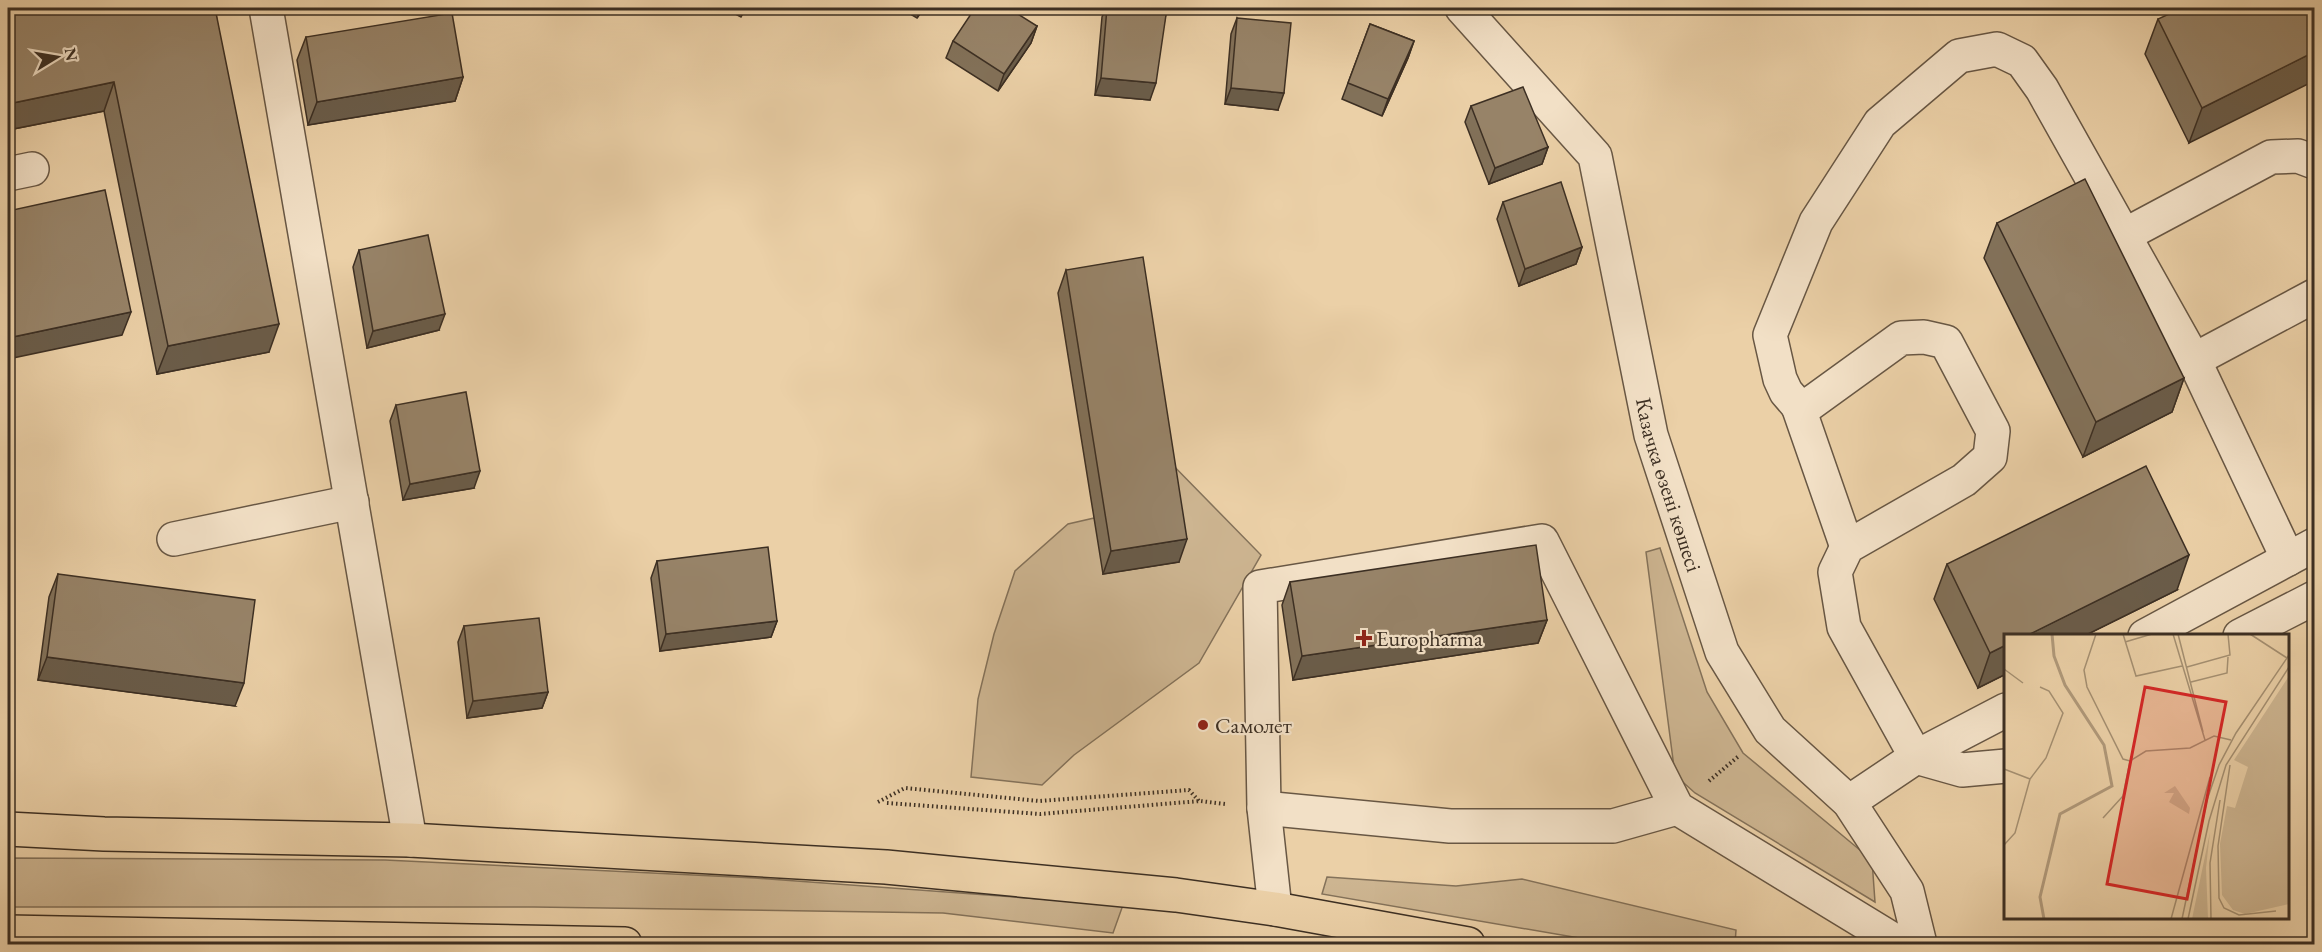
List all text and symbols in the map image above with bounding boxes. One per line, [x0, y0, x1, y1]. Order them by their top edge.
north arrow [27, 27, 87, 87]
text: N [60, 46, 83, 63]
street label: Казачка өзені көшесі [1629, 395, 1709, 575]
place label: Europharma [1376, 624, 1483, 653]
marker: Europharma [1357, 631, 1371, 645]
inset map [2004, 634, 2289, 919]
place label: Самолет [1215, 711, 1292, 740]
marker: Самолет [1196, 718, 1210, 732]

